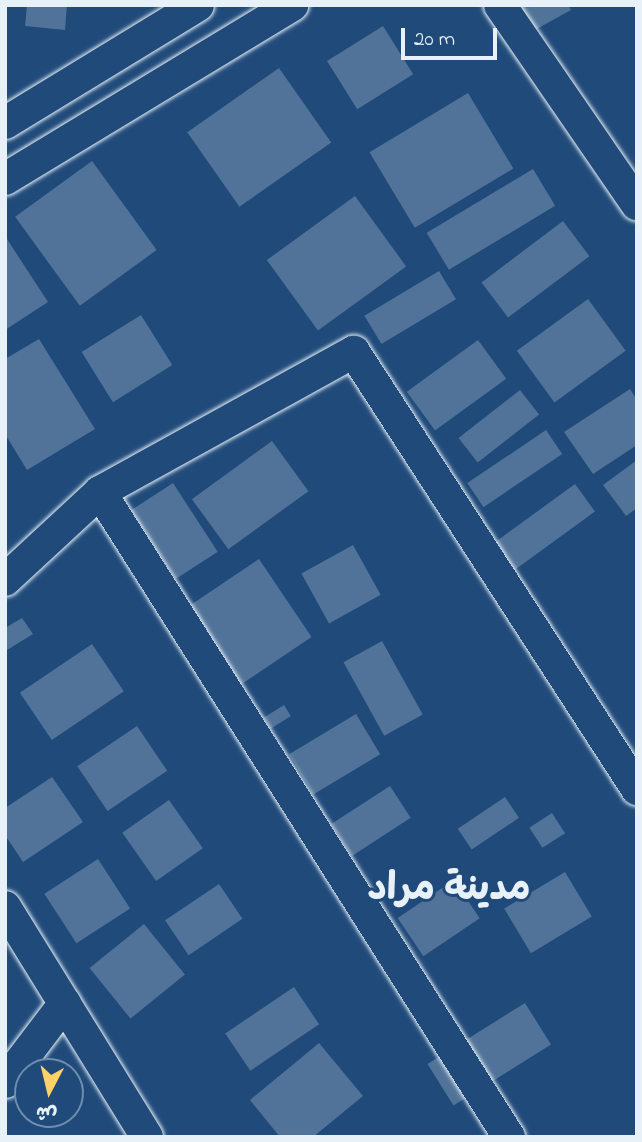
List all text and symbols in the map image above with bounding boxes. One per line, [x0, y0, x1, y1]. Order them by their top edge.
scale bar [404, 14, 500, 58]
text: 20 m [414, 25, 455, 55]
district label: مدينة مراد [368, 868, 530, 914]
north arrow [14, 1058, 84, 1128]
text: ش [35, 1098, 59, 1127]

